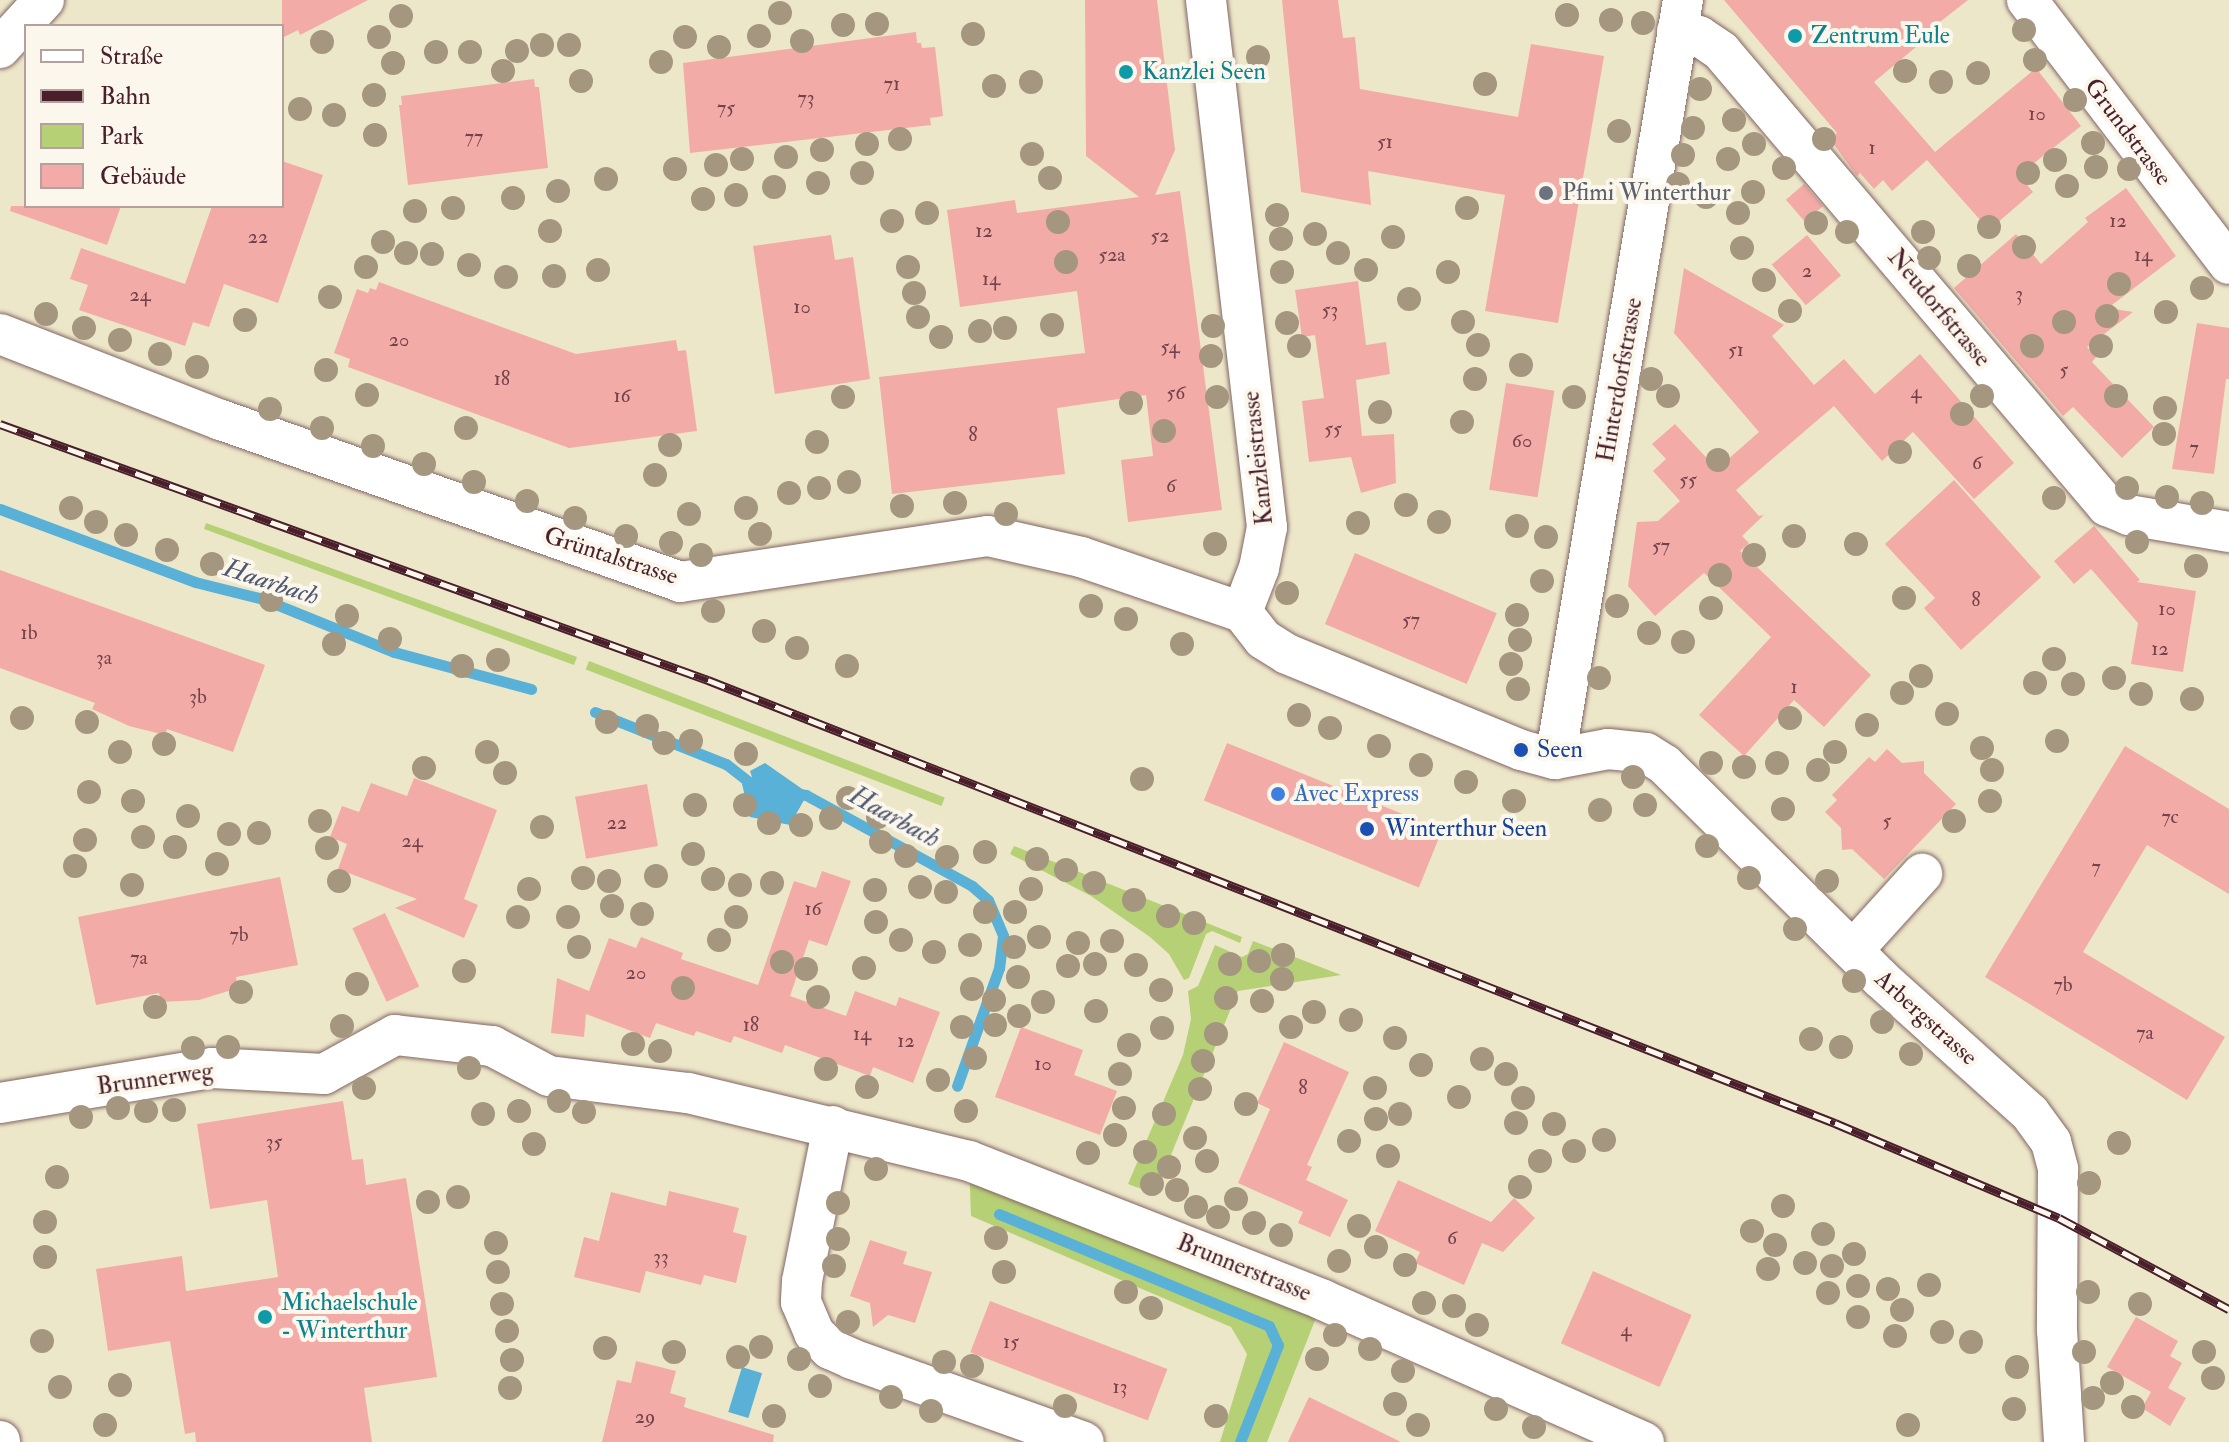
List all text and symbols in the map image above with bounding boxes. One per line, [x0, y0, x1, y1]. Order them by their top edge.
place label: Zentrum Eule [1811, 22, 1950, 50]
legend [24, 24, 284, 208]
marker: Zentrum Eule [1786, 27, 1804, 45]
text: Straße [100, 41, 163, 72]
place label: Kanzlei Seen [1142, 58, 1266, 86]
marker: Kanzlei Seen [1117, 63, 1135, 81]
house number: 71 [884, 71, 900, 95]
street label: Grundstrasse [2078, 73, 2178, 191]
text: Bahn [100, 81, 151, 112]
house number: 73 [798, 85, 814, 109]
house number: 75 [717, 95, 735, 119]
house number: 10 [2028, 101, 2046, 125]
text: Park [100, 121, 144, 152]
house number: 77 [465, 124, 483, 148]
house number: 51 [1377, 129, 1393, 153]
house number: 1 [1868, 135, 1876, 159]
text: Gebäude [100, 161, 186, 192]
place label: Pfimi Winterthur [1562, 179, 1731, 207]
marker: Pfimi Winterthur [1537, 184, 1555, 202]
house number: 12 [2109, 208, 2127, 232]
house number: 12 [975, 218, 993, 242]
house number: 52 [1151, 223, 1169, 247]
house number: 22 [248, 224, 268, 248]
house number: 52a [1098, 242, 1126, 266]
house number: 14 [2134, 242, 2152, 266]
street label: Neudorfstrasse [1881, 243, 1997, 373]
house number: 2 [1802, 258, 1812, 282]
house number: 14 [982, 266, 1000, 290]
house number: 3 [2015, 281, 2023, 305]
house number: 24 [130, 282, 150, 306]
house number: 10 [793, 294, 811, 318]
street label: Hinterdorfstrasse [1591, 296, 1649, 464]
house number: 53 [1322, 297, 1338, 321]
house number: 20 [389, 327, 409, 351]
house number: 54 [1160, 334, 1180, 358]
house number: 51 [1728, 337, 1744, 361]
house number: 5 [2060, 357, 2068, 381]
house number: 18 [494, 366, 510, 390]
house number: 4 [1911, 379, 1921, 403]
house number: 56 [1167, 380, 1185, 404]
house number: 16 [613, 383, 631, 407]
street label: Kanzleistrasse [1237, 390, 1279, 526]
house number: 55 [1324, 416, 1342, 440]
house number: 8 [968, 422, 978, 446]
house number: 60 [1512, 428, 1532, 452]
house number: 7 [2189, 435, 2199, 459]
house number: 6 [1972, 450, 1982, 474]
house number: 55 [1679, 467, 1697, 491]
house number: 6 [1166, 473, 1176, 497]
street label: Grüntalstrasse [541, 521, 681, 591]
house number: 57 [1652, 533, 1670, 557]
water label: Haarbach [219, 553, 323, 613]
house number: 8 [1971, 587, 1981, 611]
house number: 10 [2158, 596, 2176, 620]
house number: 57 [1402, 607, 1420, 631]
house number: 1b [21, 620, 37, 644]
house number: 12 [2151, 636, 2169, 660]
house number: 3a [96, 645, 112, 669]
house number: 1 [1790, 674, 1798, 698]
house number: 3b [189, 684, 207, 708]
place label: Seen [1537, 736, 1583, 764]
marker: Seen [1512, 741, 1530, 759]
place label: Avec Express [1294, 780, 1419, 808]
water label: Haarbach [843, 781, 945, 855]
marker: Avec Express [1269, 785, 1287, 803]
house number: 7c [2161, 804, 2179, 828]
house number: 5 [1883, 808, 1891, 832]
house number: 22 [607, 810, 627, 834]
place label: Winterthur Seen [1385, 815, 1547, 843]
marker: Winterthur Seen [1356, 818, 1378, 840]
house number: 24 [402, 828, 422, 852]
house number: 7 [2091, 854, 2101, 878]
house number: 16 [804, 896, 822, 920]
house number: 7b [230, 922, 248, 946]
house number: 7a [130, 945, 148, 969]
house number: 20 [626, 960, 646, 984]
street label: Arbergstrasse [1869, 964, 1983, 1072]
house number: 7b [2054, 972, 2072, 996]
house number: 18 [743, 1012, 759, 1036]
house number: 7a [2136, 1020, 2154, 1044]
house number: 14 [853, 1021, 871, 1045]
house number: 12 [897, 1028, 915, 1052]
house number: 10 [1034, 1051, 1052, 1075]
street label: Brunnerweg [95, 1057, 215, 1101]
house number: 8 [1298, 1075, 1308, 1099]
house number: 35 [266, 1129, 282, 1153]
house number: 6 [1447, 1225, 1457, 1249]
street label: Brunnerstrasse [1173, 1228, 1315, 1308]
house number: 33 [653, 1244, 669, 1268]
place label: Michaelschule - Winterthur [281, 1289, 418, 1345]
marker: Michaelschule - Winterthur [256, 1308, 274, 1326]
house number: 4 [1621, 1317, 1631, 1341]
house number: 15 [1003, 1329, 1019, 1353]
house number: 13 [1113, 1374, 1127, 1398]
house number: 29 [635, 1404, 655, 1428]

